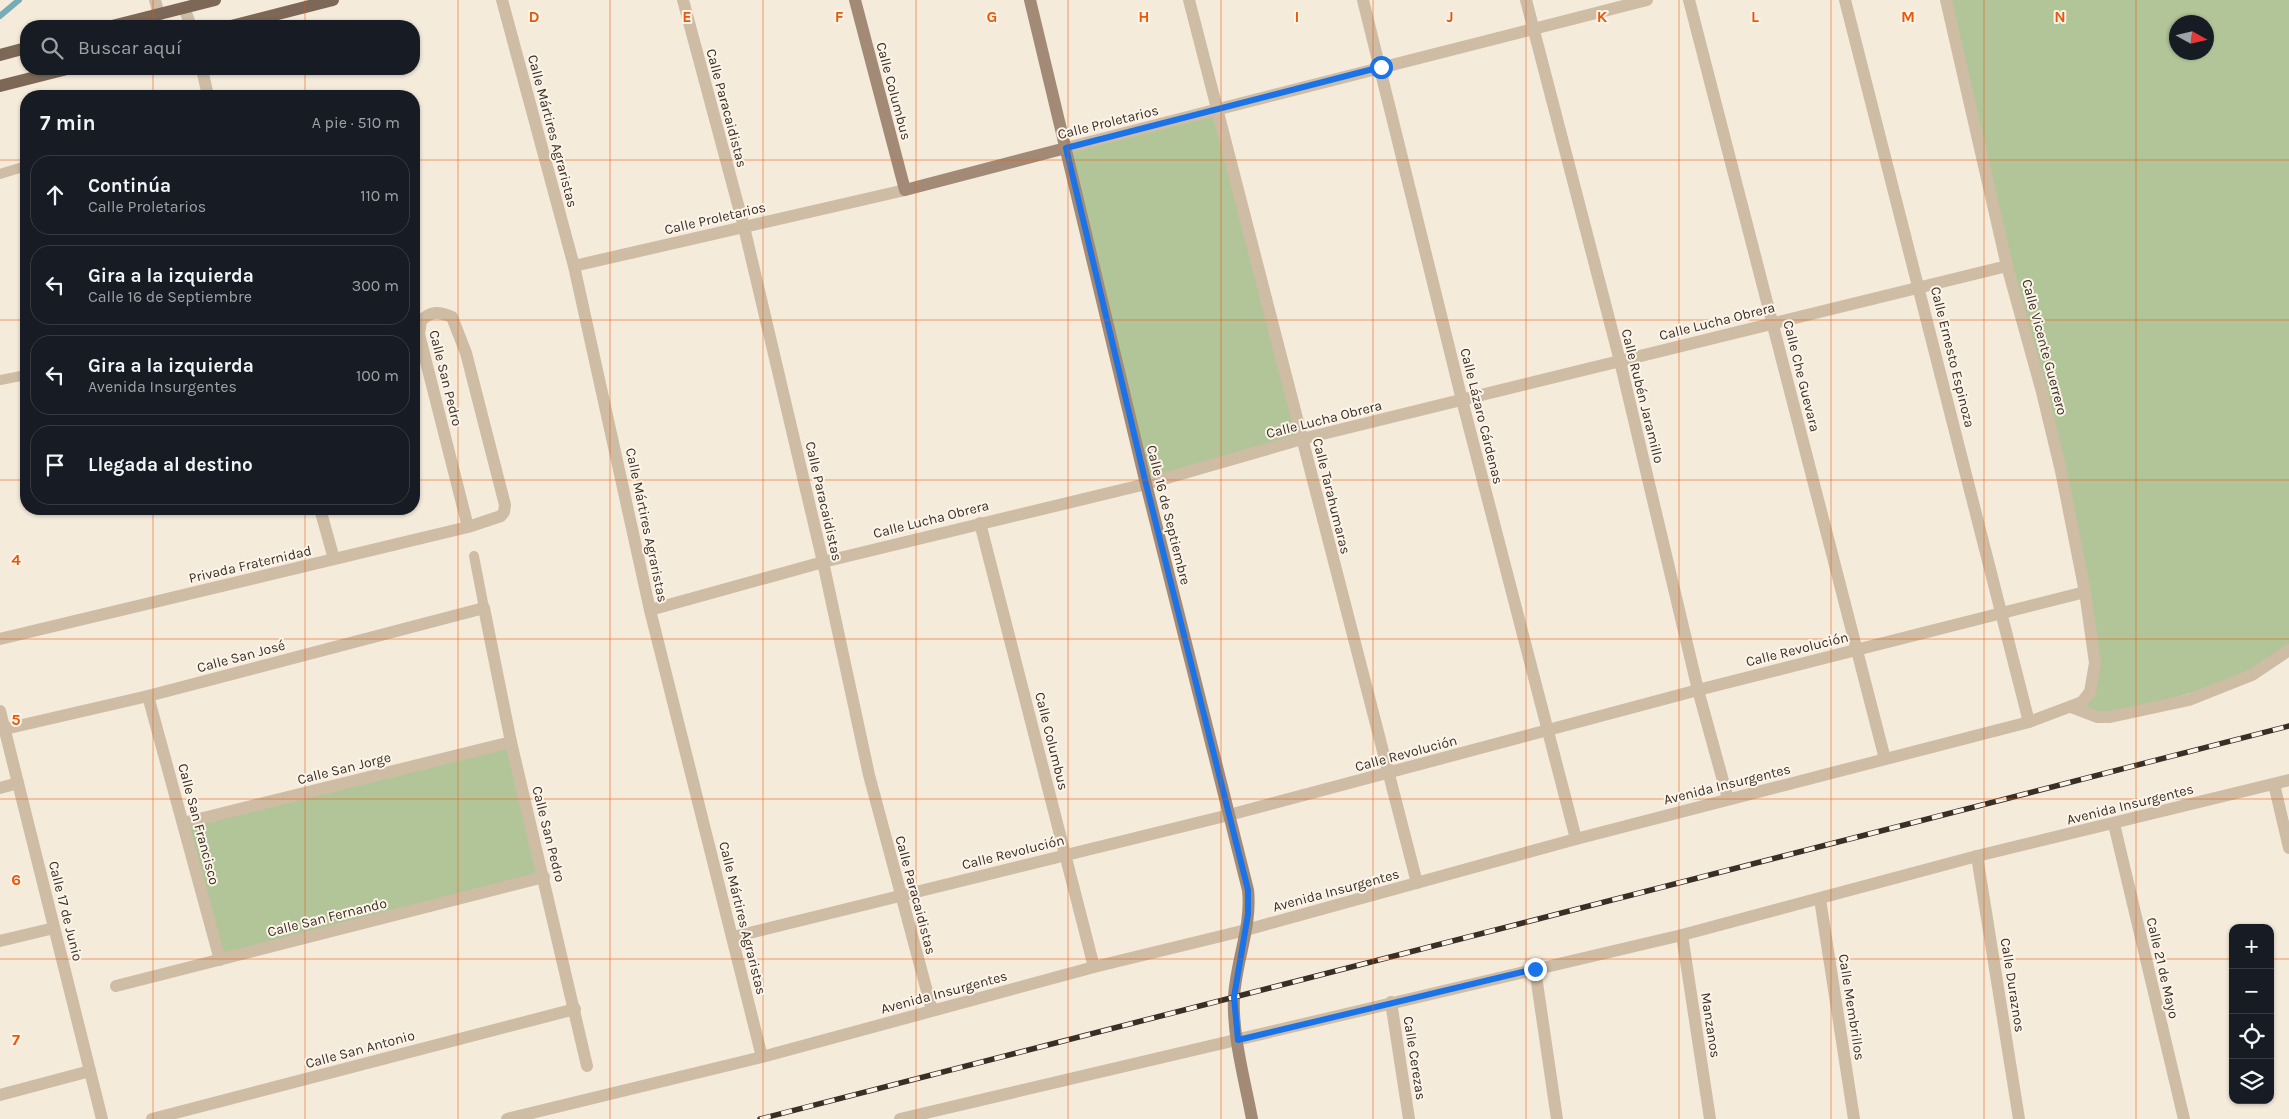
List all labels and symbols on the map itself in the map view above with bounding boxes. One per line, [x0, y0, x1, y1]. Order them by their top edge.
text: D [529, 7, 540, 26]
text: E [682, 7, 692, 26]
text: F [835, 7, 844, 26]
text: G [987, 7, 997, 26]
text: H [1138, 7, 1150, 26]
text: I [1295, 7, 1299, 26]
text: J [1446, 7, 1454, 26]
text: K [1597, 7, 1608, 26]
text: L [1751, 7, 1759, 26]
text: M [1901, 7, 1915, 26]
text: N [2054, 7, 2066, 26]
north arrow [2169, 15, 2214, 60]
street label: Calle Columbus [872, 40, 915, 142]
street label: Calle Paracaidistas [703, 47, 751, 169]
street label: Calle Mártires Agraristas [524, 53, 581, 209]
route start [1370, 56, 1393, 79]
street label: Calle Proletarios [1056, 102, 1160, 143]
street label: Calle Proletarios [663, 199, 767, 238]
street label: Calle Vicente Guerrero [2018, 277, 2071, 417]
street label: Calle Ernesto Espinoza [1927, 285, 1978, 429]
street label: Calle Lucha Obrera [1657, 299, 1777, 344]
street label: Calle Che Guevara [1779, 319, 1824, 434]
street label: Calle Rubén Jaramillo [1618, 327, 1667, 465]
street label: Calle San Pedro [425, 328, 466, 428]
street label: Calle Lázaro Cárdenas [1456, 346, 1507, 486]
street label: Calle Lucha Obrera [1264, 397, 1384, 442]
street label: Calle Tarahumaras [1309, 436, 1354, 556]
street label: Calle Paracaidistas [801, 440, 846, 563]
street label: Calle 16 de Septiembre [1143, 443, 1194, 587]
street label: Calle Mártires Agraristas [622, 446, 671, 604]
street label: Calle Lucha Obrera [871, 497, 991, 542]
street label: Privada Fraternidad [187, 542, 313, 587]
text: 4 [11, 550, 21, 569]
street label: Calle Revolución [1744, 629, 1850, 670]
street label: Calle San José [195, 637, 287, 676]
street label: Calle Columbus [1031, 690, 1072, 792]
text: 5 [11, 710, 21, 729]
street label: Calle Revolución [1353, 732, 1459, 775]
street label: Calle San Jorge [296, 749, 393, 788]
street label: Avenida Insurgentes [1662, 760, 1792, 808]
street label: Calle San Francisco [174, 762, 223, 887]
street label: Avenida Insurgentes [2065, 780, 2195, 828]
street label: Calle San Pedro [528, 784, 569, 884]
street label: Calle Revolución [960, 832, 1066, 873]
street label: Calle Paracaidistas [892, 834, 940, 956]
street label: Calle Mártires Agraristas [715, 840, 770, 996]
street label: Calle 17 de Junio [45, 859, 86, 963]
street label: Avenida Insurgentes [1271, 865, 1401, 916]
text: 6 [11, 870, 21, 889]
street label: Calle San Fernando [266, 894, 389, 941]
street label: Calle 21 de Mayo [2143, 916, 2182, 1020]
street label: Calle Duraznos [1997, 937, 2028, 1033]
street label: Calle Membrillos [1835, 953, 1868, 1061]
route end [1524, 958, 1547, 981]
street label: Avenida Insurgentes [879, 967, 1009, 1018]
street label: Manzanos [1697, 991, 1724, 1059]
street label: Calle Cerezas [1400, 1015, 1430, 1101]
street label: Calle San Antonio [304, 1027, 417, 1072]
text: 7 [12, 1030, 20, 1049]

